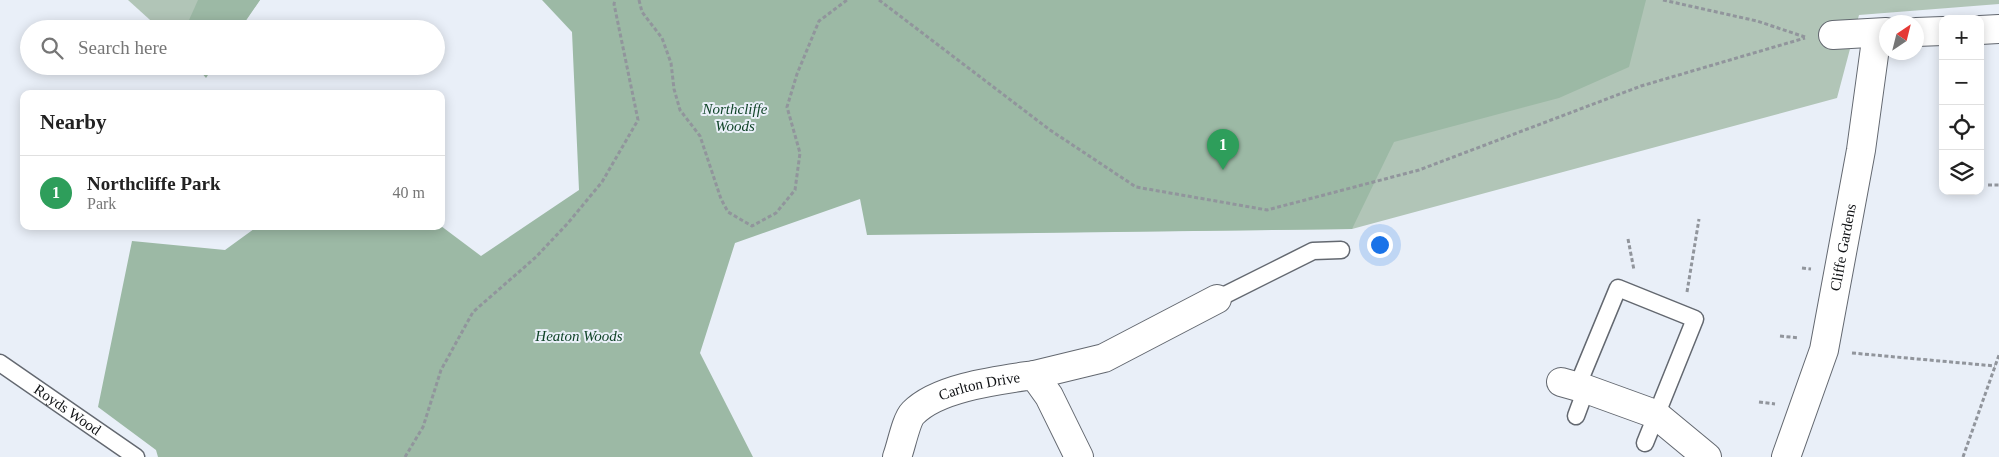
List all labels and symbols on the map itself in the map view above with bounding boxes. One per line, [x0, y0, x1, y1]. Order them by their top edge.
north arrow [1879, 15, 1924, 60]
park label: Northcliffe Woods [702, 101, 768, 134]
pin: 1 [1207, 129, 1239, 170]
street label: Cliffe Gardens [1827, 202, 1859, 292]
your location [1367, 232, 1393, 258]
park label: Heaton Woods [534, 328, 623, 344]
street label: Carlton Drive [936, 369, 1021, 404]
street label: Royds Wood [31, 381, 104, 438]

